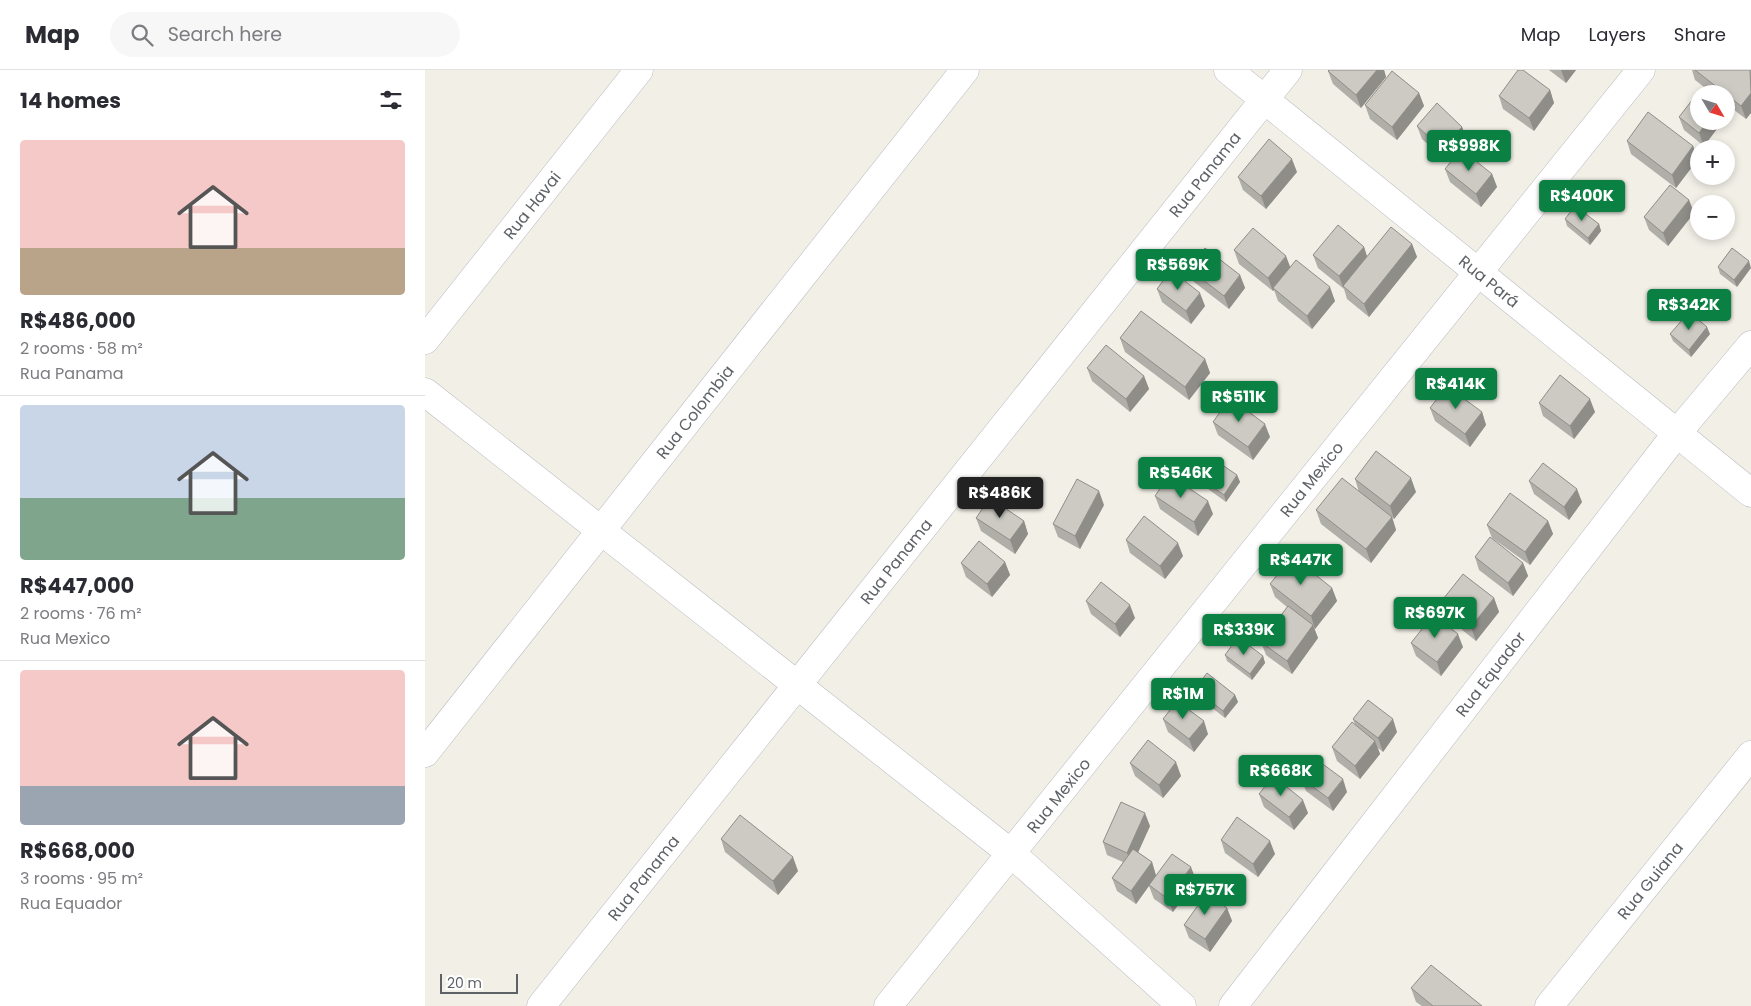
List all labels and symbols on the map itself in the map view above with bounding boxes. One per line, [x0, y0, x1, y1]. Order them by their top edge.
north arrow [1690, 85, 1735, 130]
street label: Rua Panama [1163, 127, 1246, 222]
pin: R$998K [1428, 129, 1510, 172]
street label: Rua Havai [498, 166, 566, 244]
pin: R$400K [1541, 180, 1623, 222]
pin: R$569K [1137, 248, 1219, 291]
street label: Rua Pará [1454, 250, 1524, 313]
pin: R$342K [1648, 288, 1730, 331]
street label: Rua Colombia [650, 360, 739, 464]
pin: R$414K [1415, 368, 1497, 410]
pin: R$511K [1198, 380, 1280, 423]
street label: Rua Mexico [1274, 437, 1349, 522]
pin: R$546K [1140, 456, 1222, 499]
pin: R$486K [959, 476, 1041, 519]
street label: Rua Panama [855, 514, 937, 609]
pin: R$447K [1260, 544, 1342, 586]
pin: R$697K [1394, 596, 1476, 639]
pin: R$339K [1203, 614, 1285, 656]
street label: Rua Equador [1450, 627, 1531, 721]
pin: R$1M [1153, 678, 1213, 720]
street label: Rua Mexico [1021, 753, 1096, 838]
pin: R$668K [1240, 754, 1322, 797]
street label: Rua Panama [602, 830, 685, 925]
street label: Rua Guiana [1612, 837, 1688, 924]
pin: R$757K [1164, 874, 1246, 916]
scale bar [440, 971, 517, 994]

